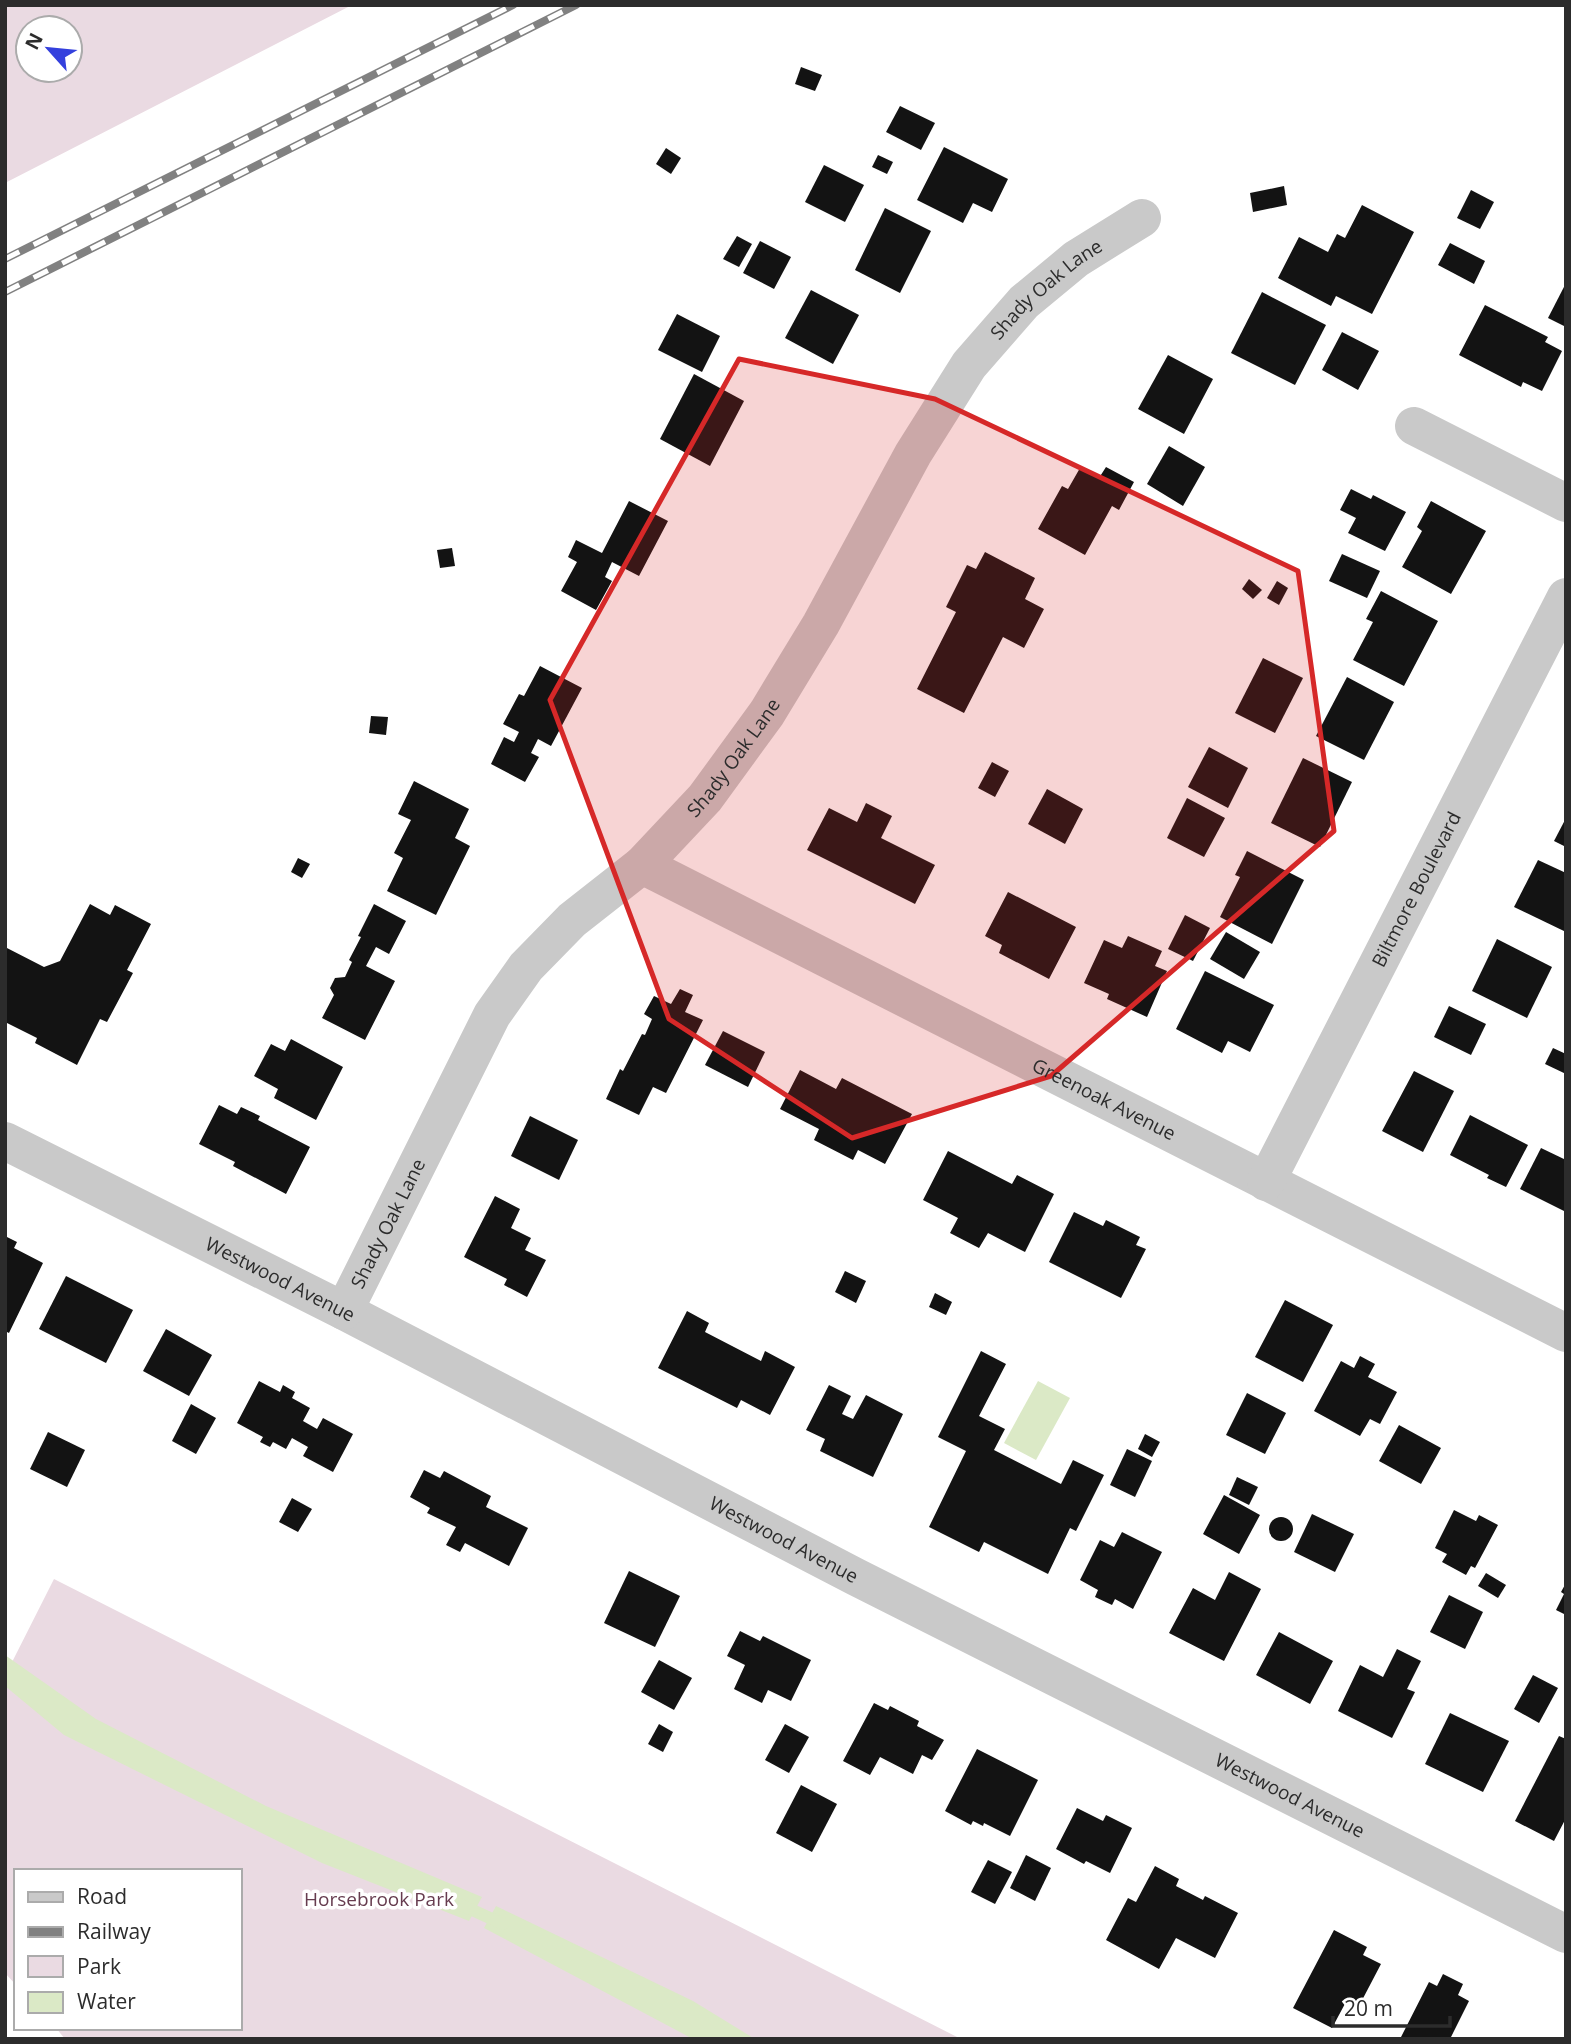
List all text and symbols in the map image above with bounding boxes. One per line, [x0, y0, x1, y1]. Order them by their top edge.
north arrow [14, 14, 84, 84]
text: N [19, 28, 49, 54]
street label: Shady Oak Lane [984, 233, 1107, 345]
street label: Shady Oak Lane [681, 693, 786, 823]
street label: Biltmore Boulevard [1365, 807, 1467, 971]
street label: Greenoak Avenue [1028, 1052, 1180, 1146]
street label: Shady Oak Lane [344, 1154, 431, 1293]
street label: Westwood Avenue [201, 1231, 360, 1328]
street label: Westwood Avenue [705, 1490, 863, 1589]
street label: Westwood Avenue [1211, 1747, 1369, 1844]
legend [14, 1869, 242, 2030]
text: Road [77, 1882, 127, 1910]
park label: Horsebrook Park [304, 1886, 454, 1912]
text: Railway [77, 1917, 151, 1945]
text: Park [77, 1952, 121, 1980]
scale bar [1333, 1984, 1450, 2028]
text: Water [77, 1987, 136, 2015]
text: 20 m [1344, 1994, 1393, 2022]

